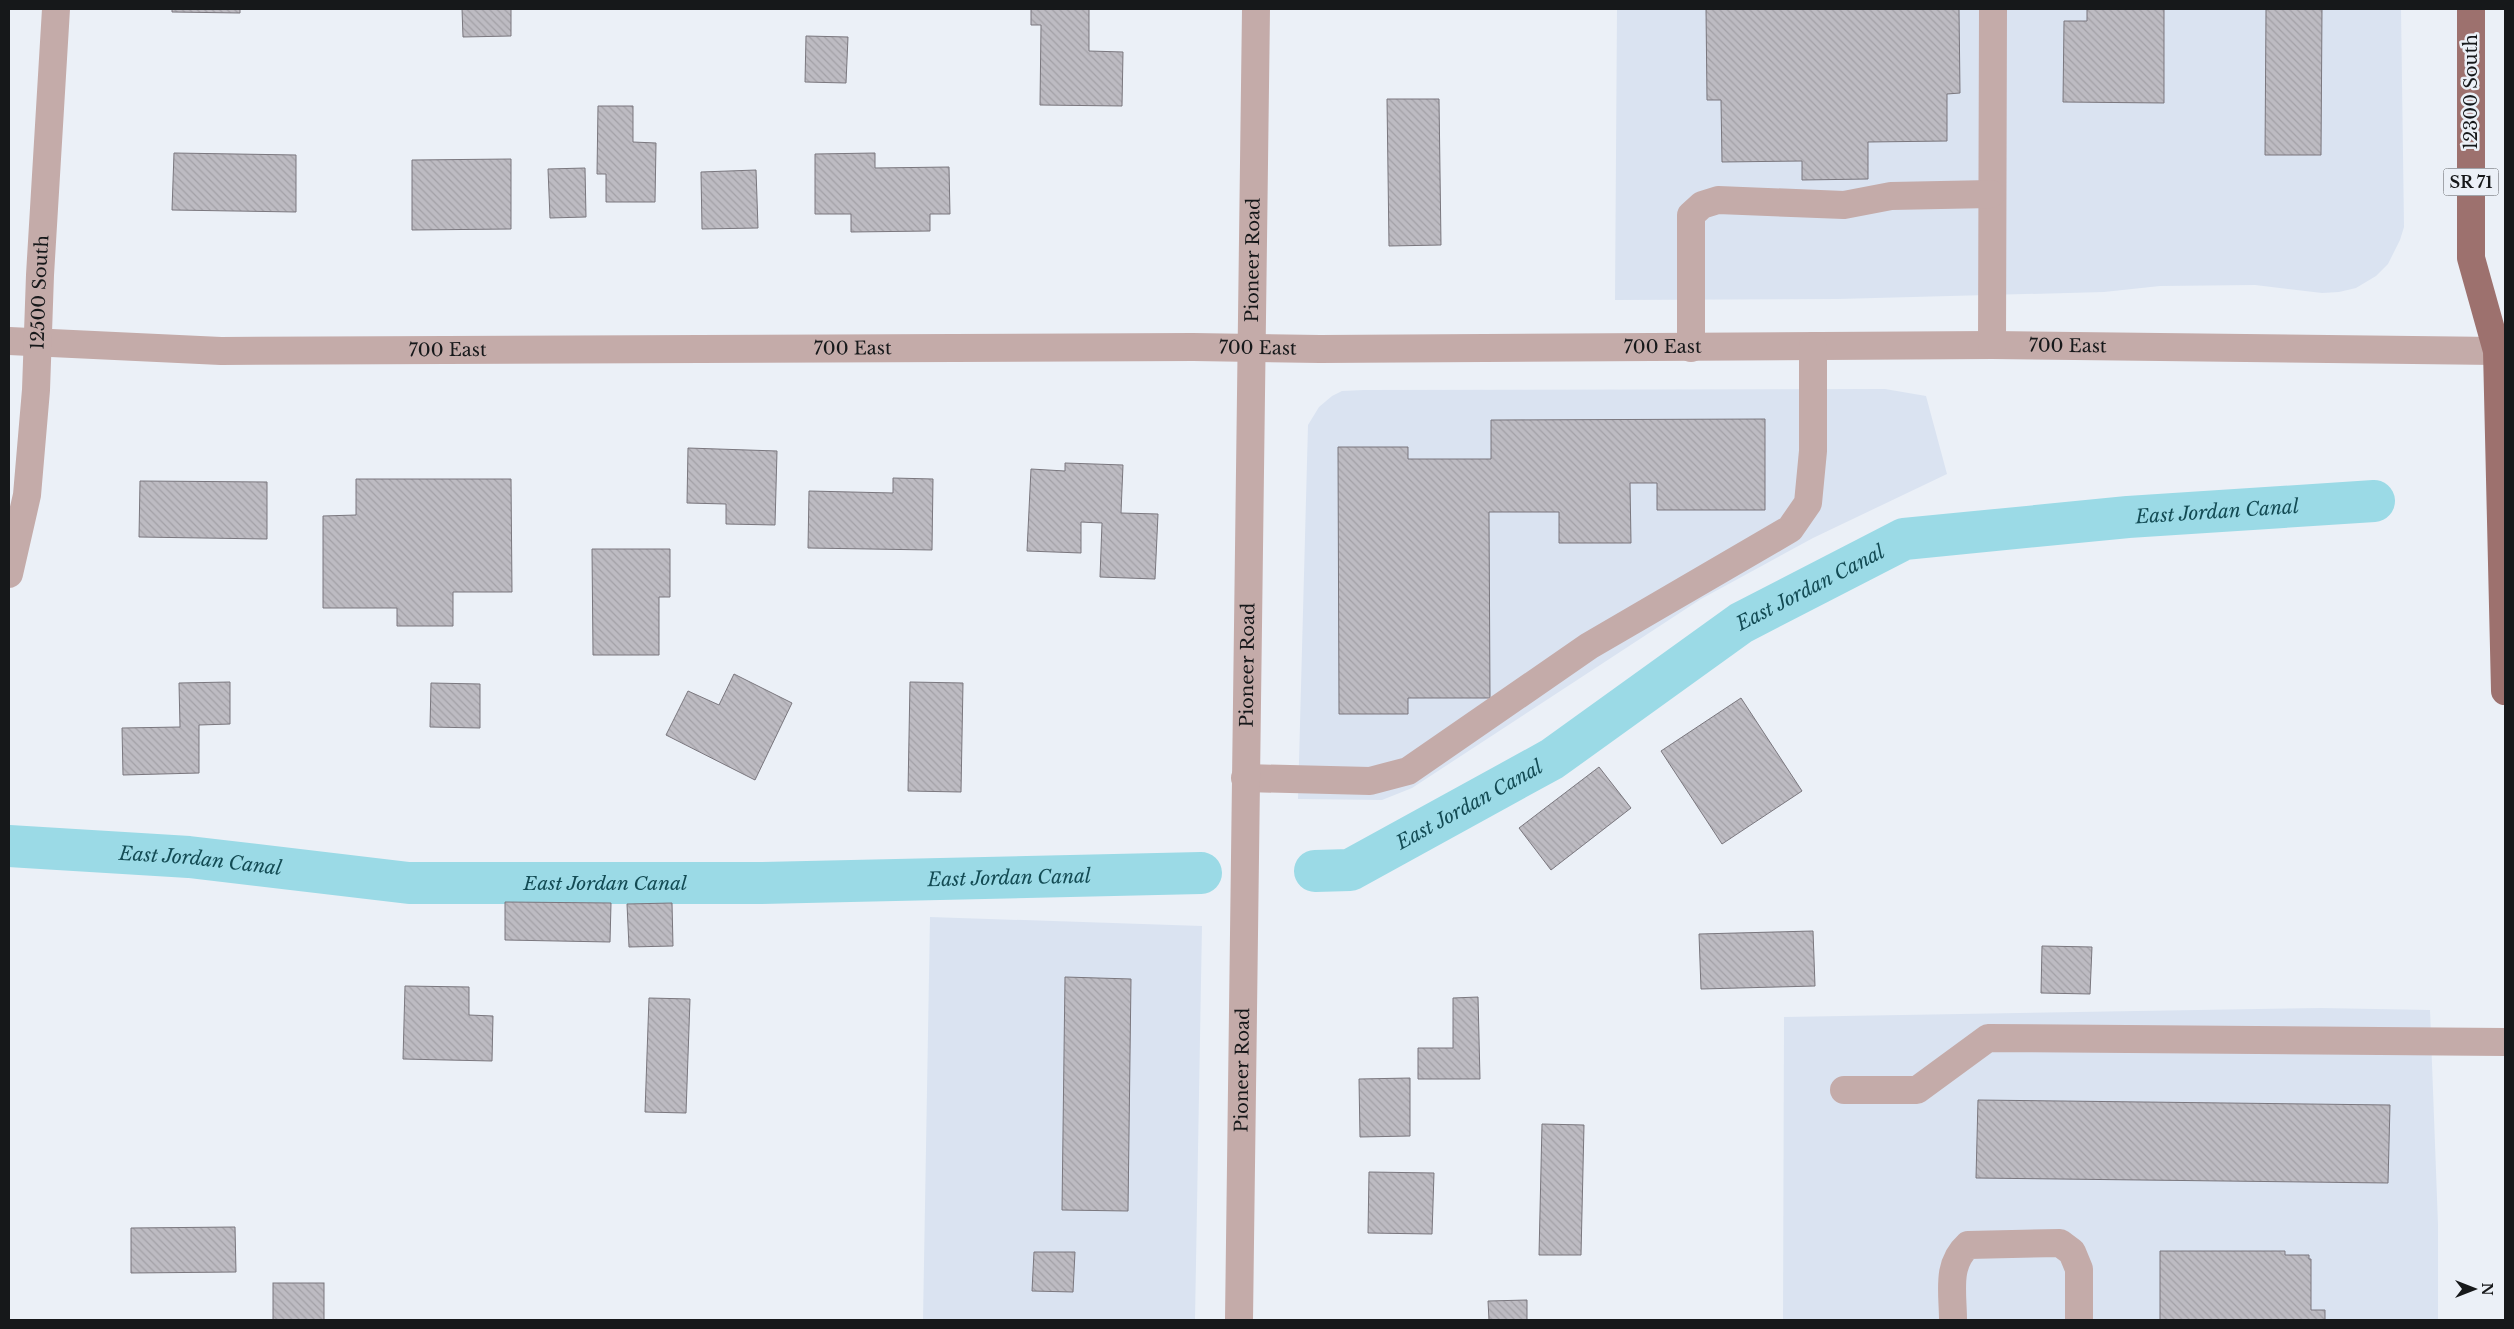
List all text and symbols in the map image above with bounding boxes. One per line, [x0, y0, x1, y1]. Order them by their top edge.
street label: 12300 South [2460, 34, 2482, 150]
road number: SR 71 [2444, 168, 2498, 196]
street label: Pioneer Road [1241, 198, 1265, 323]
street label: 12500 South [26, 234, 53, 350]
street label: 700 East [2029, 334, 2107, 357]
street label: 700 East [1219, 336, 1297, 360]
street label: 700 East [1624, 336, 1702, 358]
street label: 700 East [814, 337, 892, 360]
street label: 700 East [409, 339, 487, 361]
water label: East Jordan Canal [2134, 495, 2299, 529]
water label: East Jordan Canal [1731, 540, 1888, 636]
street label: Pioneer Road [1236, 603, 1259, 727]
water label: East Jordan Canal [1391, 755, 1547, 855]
water label: East Jordan Canal [117, 842, 283, 880]
water label: East Jordan Canal [926, 865, 1091, 891]
water label: East Jordan Canal [522, 872, 687, 895]
street label: Pioneer Road [1230, 1008, 1254, 1132]
north arrow [2449, 1264, 2499, 1314]
text: N [2478, 1282, 2496, 1296]

